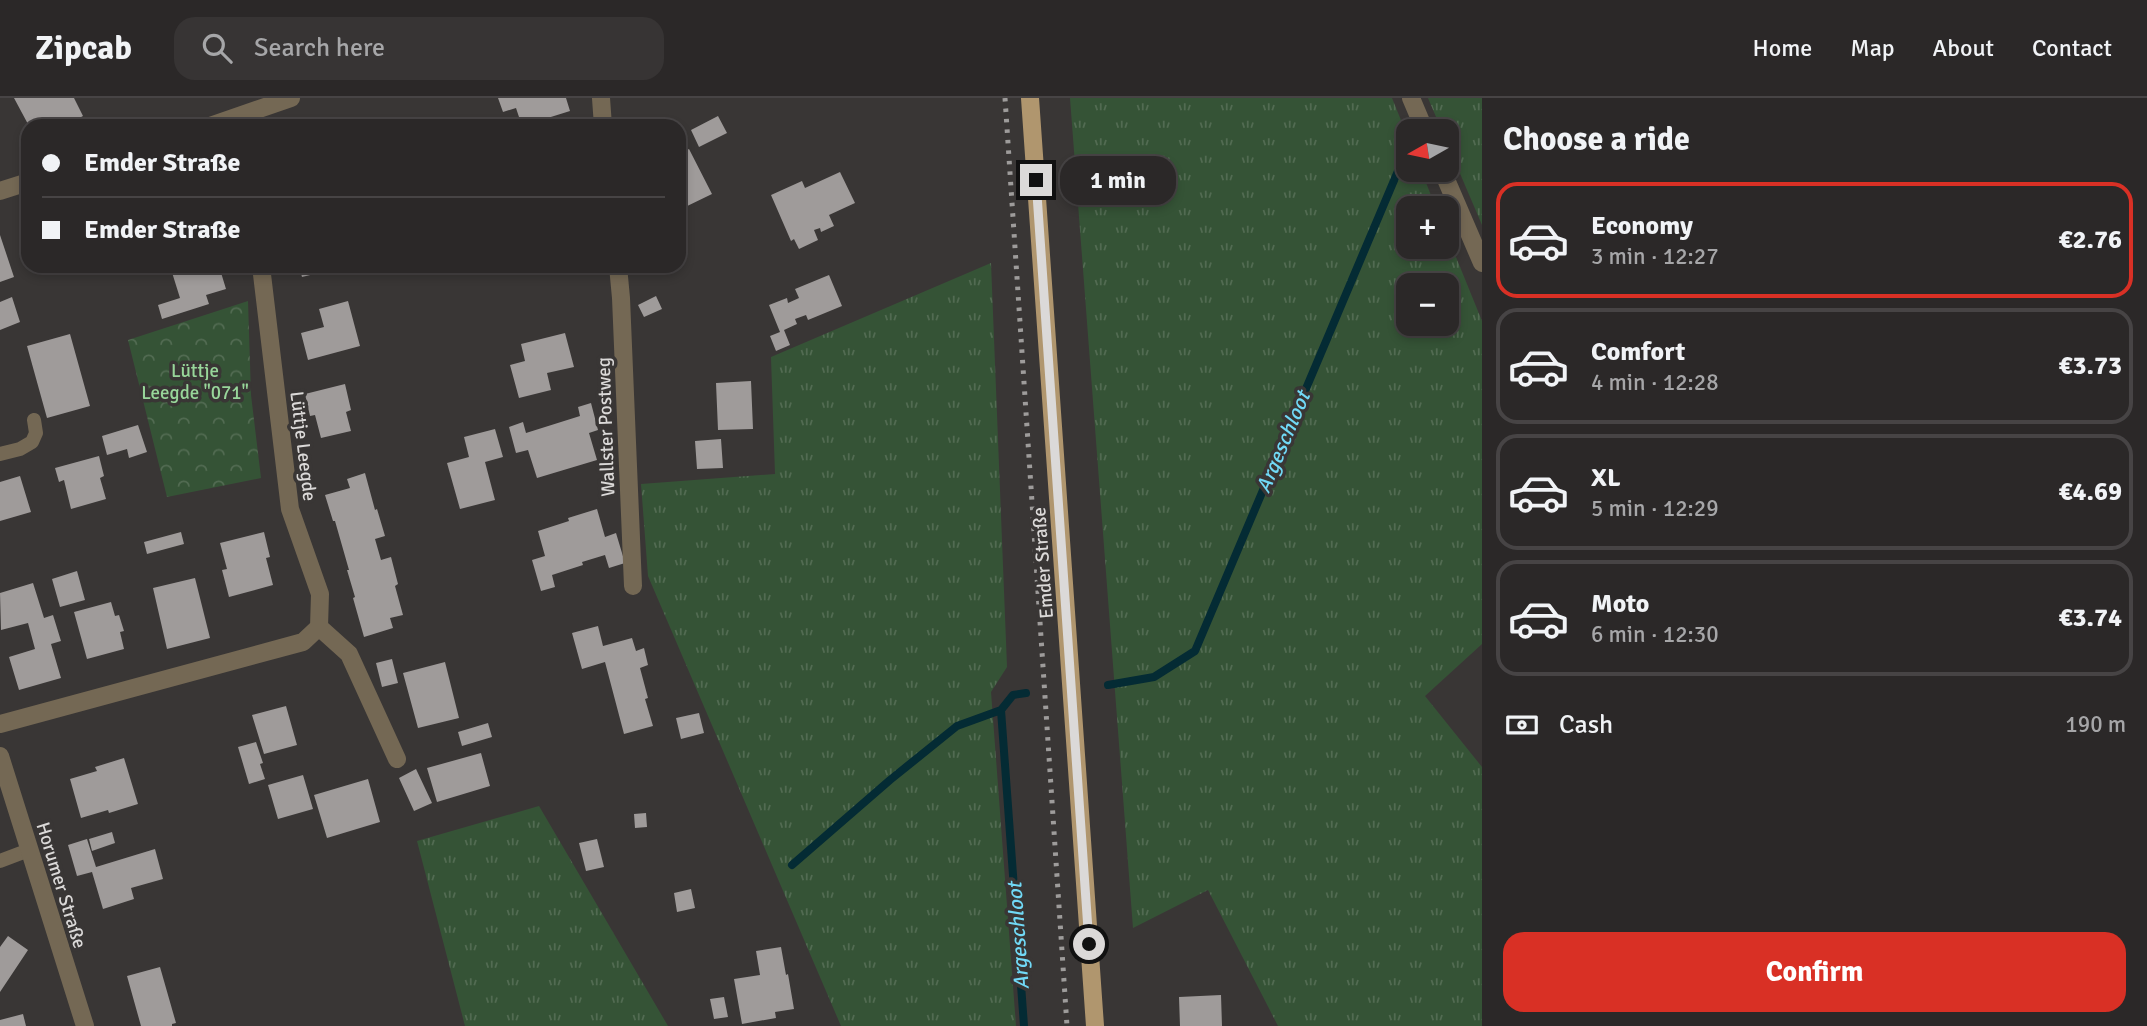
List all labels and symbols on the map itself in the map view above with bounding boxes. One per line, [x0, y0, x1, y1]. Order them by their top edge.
north arrow [1396, 119, 1460, 182]
callout: 1 min [1060, 155, 1176, 204]
route end [1020, 164, 1052, 196]
street label: Wallster Postweg [592, 357, 620, 497]
park label: Lüttje Leegde "071" [141, 359, 249, 405]
water label: Argeschloot [1250, 385, 1317, 497]
street label: Lüttje Leegde [284, 390, 322, 502]
street label: Emder Straße [1027, 506, 1059, 620]
street label: Horumer Straße [30, 819, 92, 951]
water label: Argeschloot [1001, 879, 1035, 991]
route start [1073, 928, 1105, 960]

